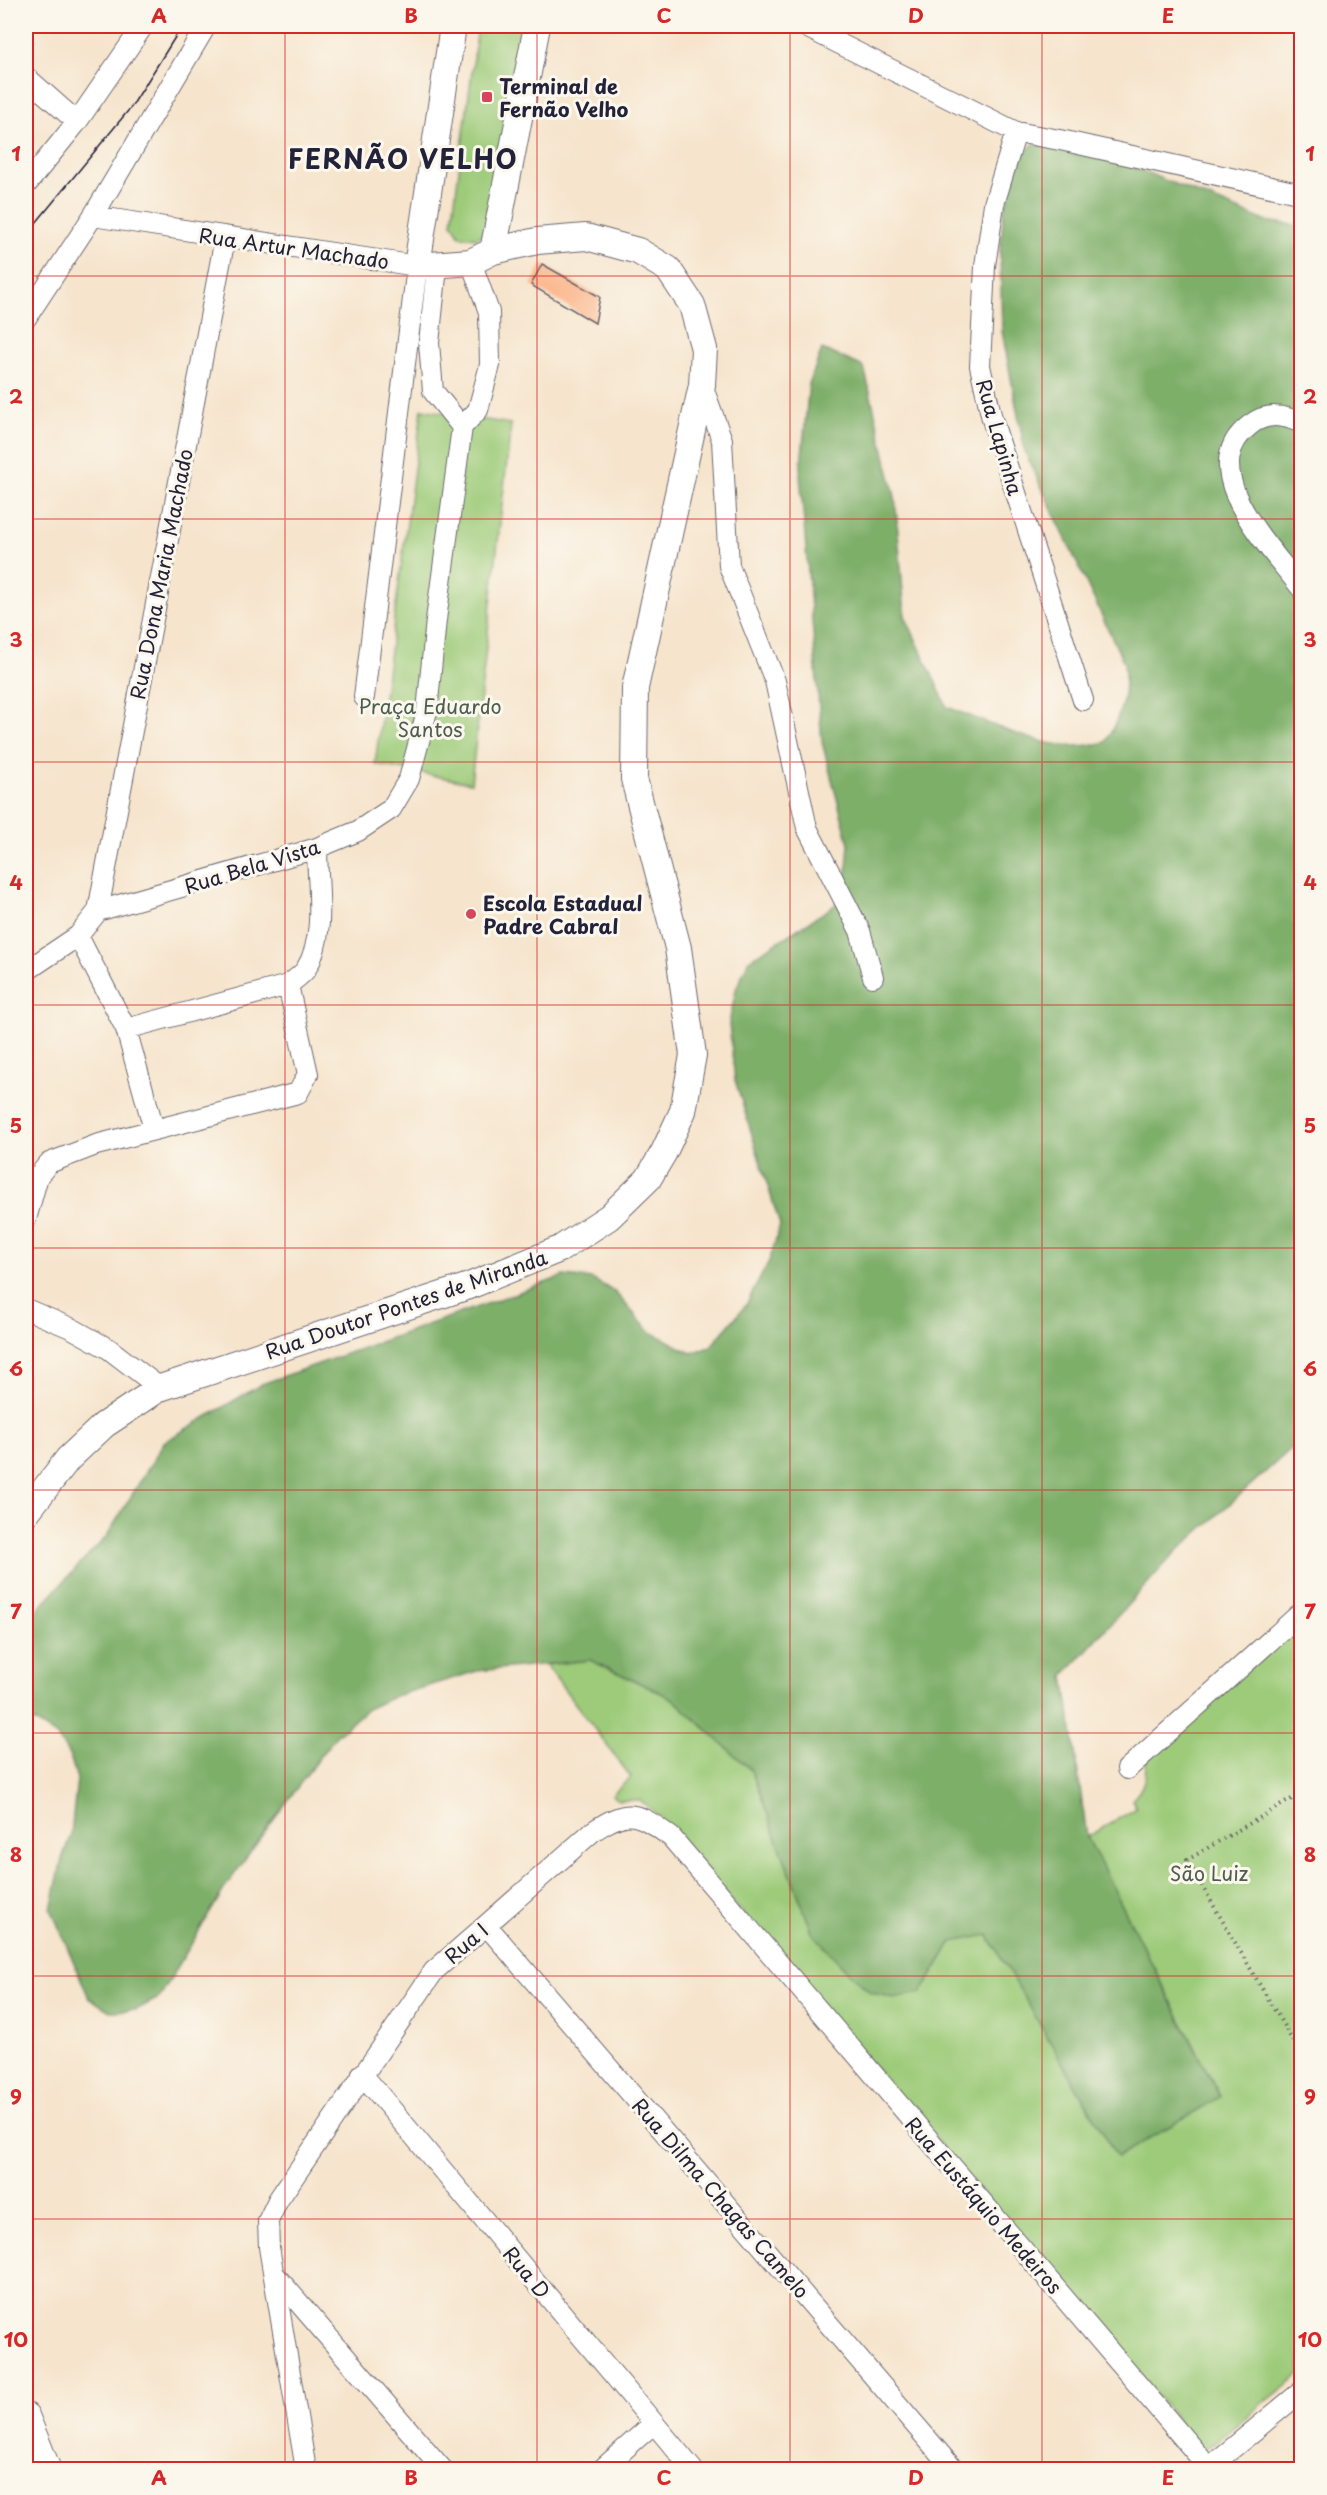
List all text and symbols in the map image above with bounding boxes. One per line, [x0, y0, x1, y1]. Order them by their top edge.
text: A [151, 0, 167, 30]
text: B [404, 0, 418, 30]
text: C [656, 0, 672, 30]
text: D [908, 0, 924, 30]
text: E [1162, 0, 1174, 30]
place label: Terminal de Fernão Velho [499, 71, 629, 124]
marker: Terminal de Fernão Velho [480, 90, 494, 104]
text: 1 [11, 138, 21, 168]
text: 1 [1305, 138, 1315, 168]
district label: FERNÃO VELHO [288, 139, 518, 178]
street label: Rua Artur Machado [197, 220, 391, 276]
street label: Rua Lapinha [969, 375, 1031, 499]
text: 2 [9, 381, 23, 411]
text: 2 [1303, 381, 1317, 411]
street label: Rua Dona Maria Machado [122, 446, 200, 702]
text: 3 [9, 624, 23, 654]
text: 3 [1303, 624, 1317, 654]
park label: Praça Eduardo Santos [358, 691, 502, 744]
street label: Rua Bela Vista [180, 831, 324, 901]
text: 4 [9, 867, 23, 897]
text: 4 [1303, 867, 1317, 897]
place label: Escola Estadual Padre Cabral [483, 888, 642, 941]
marker: Escola Estadual Padre Cabral [464, 907, 478, 921]
text: 5 [10, 1110, 22, 1140]
text: 5 [1304, 1110, 1316, 1140]
street label: Rua Doutor Pontes de Miranda [261, 1241, 551, 1366]
text: 6 [9, 1353, 23, 1383]
text: 6 [1303, 1353, 1317, 1383]
text: 7 [10, 1596, 22, 1626]
text: 7 [1304, 1596, 1316, 1626]
text: 8 [10, 1839, 22, 1869]
text: 8 [1304, 1839, 1316, 1869]
park label: São Luiz [1170, 1858, 1248, 1888]
street label: Rua I [437, 1915, 495, 1971]
text: 9 [10, 2081, 22, 2111]
text: 9 [1304, 2081, 1316, 2111]
street label: Rua Dilma Chagas Camelo [625, 2091, 817, 2305]
street label: Rua Eustáquio Medeiros [899, 2110, 1069, 2300]
street label: Rua D [496, 2239, 558, 2305]
text: 10 [4, 2324, 28, 2354]
text: 10 [1298, 2324, 1322, 2354]
text: A [151, 2462, 167, 2492]
text: B [404, 2462, 418, 2492]
text: C [656, 2462, 672, 2492]
text: D [908, 2462, 924, 2492]
text: E [1162, 2462, 1174, 2492]

